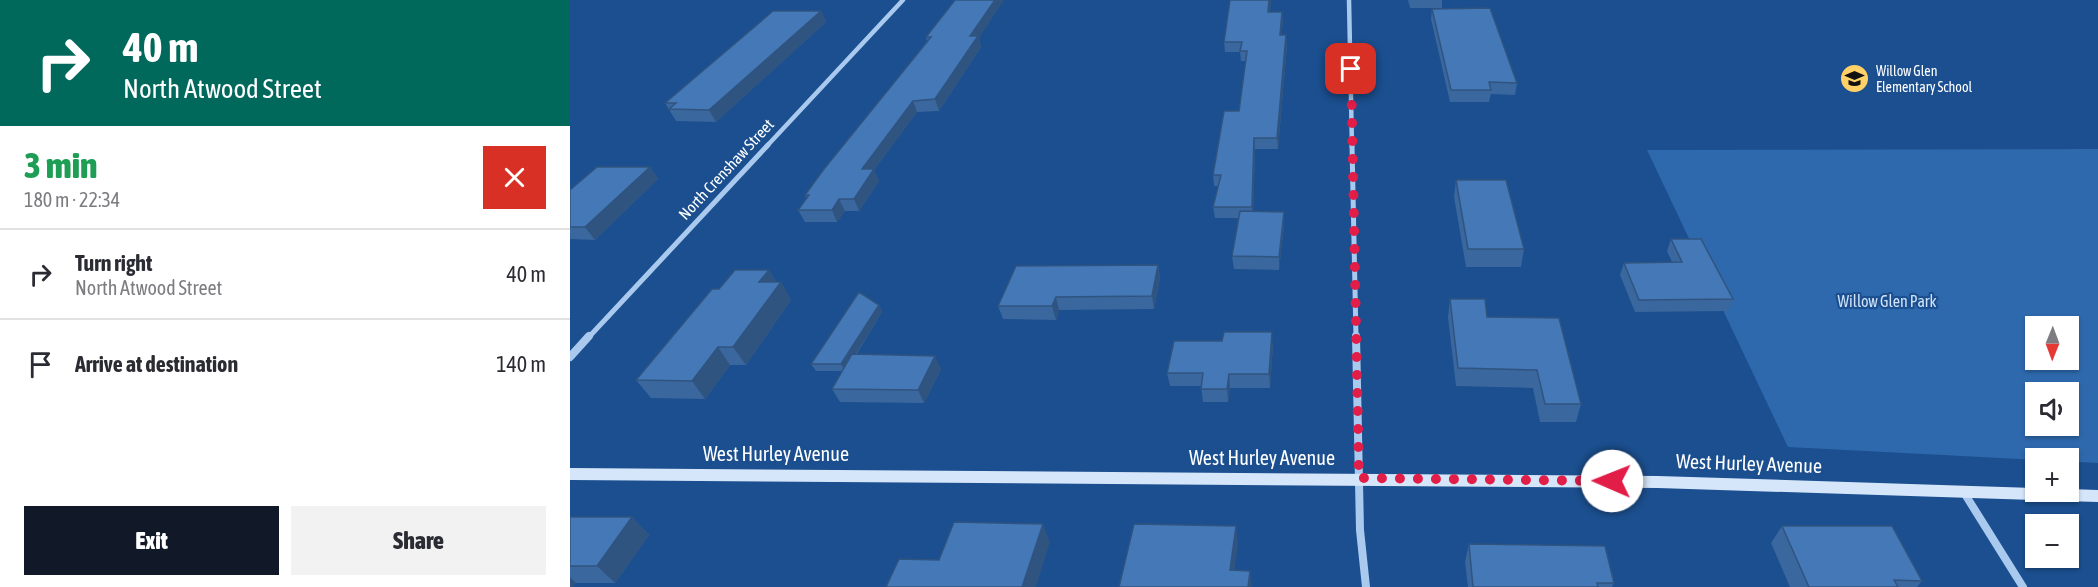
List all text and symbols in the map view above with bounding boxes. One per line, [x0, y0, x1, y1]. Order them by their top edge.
text: 40 m [123, 23, 198, 71]
icon: right [24, 24, 102, 102]
pin [1325, 43, 1376, 94]
icon: arrive [1334, 52, 1367, 85]
school or university icon: Willow Glen Elementary School [1839, 63, 1871, 95]
place label: Willow Glen Elementary School [1876, 63, 1972, 95]
text: North Atwood Street [123, 73, 322, 104]
street label: North Crenshaw Street [675, 115, 777, 223]
text: 3 min [24, 144, 98, 186]
button: close [483, 146, 546, 209]
text: 180 m · 22:34 [24, 188, 120, 211]
text: Turn right [75, 250, 152, 276]
icon: right [24, 258, 57, 291]
text: 40 m [506, 261, 546, 287]
text: North Atwood Street [75, 276, 222, 299]
park label: Willow Glen Park [1837, 292, 1937, 310]
north arrow [2025, 316, 2079, 370]
map controls [2025, 316, 2079, 568]
icon: arrive [24, 348, 57, 381]
text: Arrive at destination [75, 351, 238, 377]
text: 140 m [496, 351, 546, 377]
button: sound [2025, 382, 2079, 436]
street label: West Hurley Avenue [703, 442, 849, 465]
street label: West Hurley Avenue [1189, 446, 1335, 469]
button: + [2025, 448, 2079, 502]
position arrow [1580, 449, 1644, 513]
street label: West Hurley Avenue [1676, 449, 1822, 477]
button: Exit [24, 506, 279, 575]
button: Share [291, 506, 546, 575]
button: − [2025, 514, 2079, 568]

